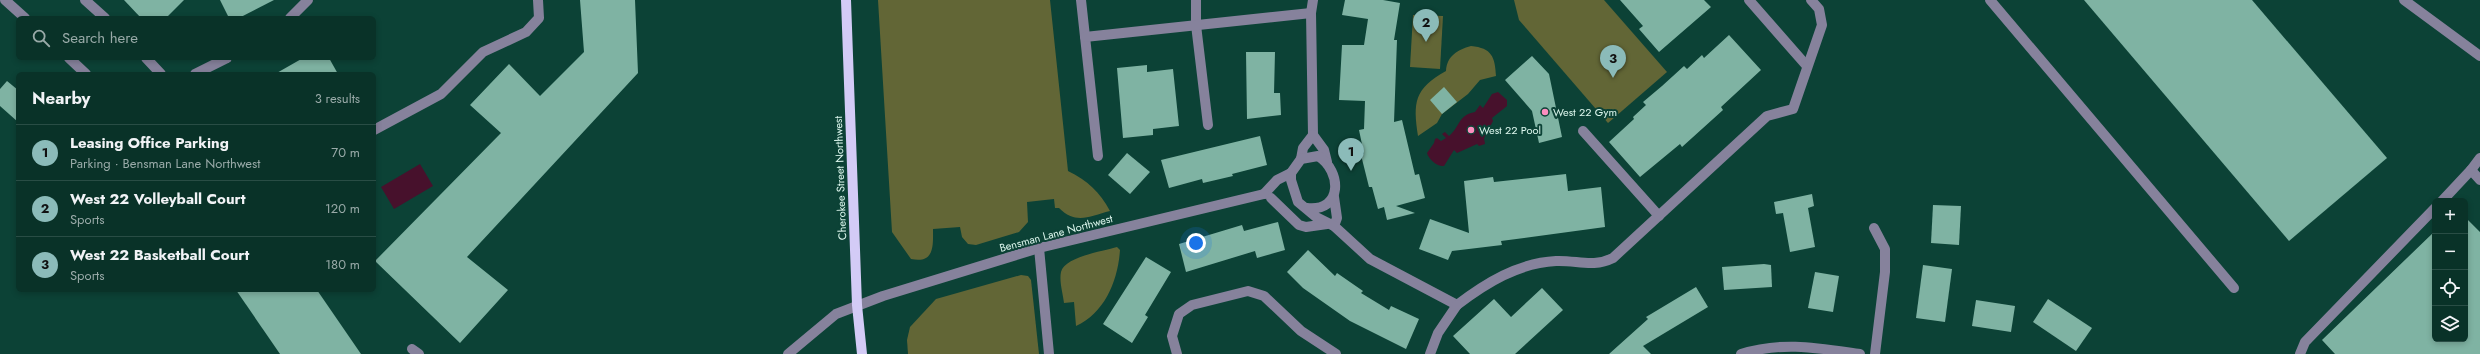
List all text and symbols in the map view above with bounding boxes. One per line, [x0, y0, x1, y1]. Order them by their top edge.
pin: 2 [1413, 9, 1439, 42]
search box [16, 16, 376, 60]
icon: search [30, 27, 52, 49]
text: Search here [62, 27, 138, 49]
pin: 3 [1600, 45, 1626, 78]
text: Nearby [32, 86, 90, 110]
text: 3 results [315, 89, 360, 108]
place label: West 22 Gym [1553, 104, 1617, 120]
marker: West 22 Gym [1540, 107, 1550, 117]
street label: Cherokee Street Northwest [830, 115, 850, 240]
place label: West 22 Pool [1479, 122, 1541, 138]
marker: West 22 Pool [1466, 125, 1476, 135]
text: Leasing Office Parking [70, 132, 229, 154]
pin: 1 [1338, 138, 1364, 171]
text: 1 [42, 143, 48, 162]
text: 70 m [331, 143, 360, 162]
text: Parking · Bensman Lane Northwest [70, 154, 260, 173]
text: West 22 Volleyball Court [70, 188, 246, 210]
map controls [2432, 198, 2468, 342]
button: + [2432, 198, 2468, 234]
text: 2 [41, 199, 49, 218]
text: 120 m [325, 199, 360, 218]
text: Sports [70, 210, 104, 229]
street label: Bensman Lane Northwest [998, 210, 1115, 256]
your location [1186, 233, 1206, 253]
button: − [2432, 234, 2468, 270]
text: West 22 Basketball Court [70, 244, 249, 266]
text: 3 [41, 255, 49, 274]
text: 180 m [325, 255, 360, 274]
text: Sports [70, 266, 104, 285]
button: locate [2432, 270, 2468, 306]
button: layers [2432, 306, 2468, 342]

